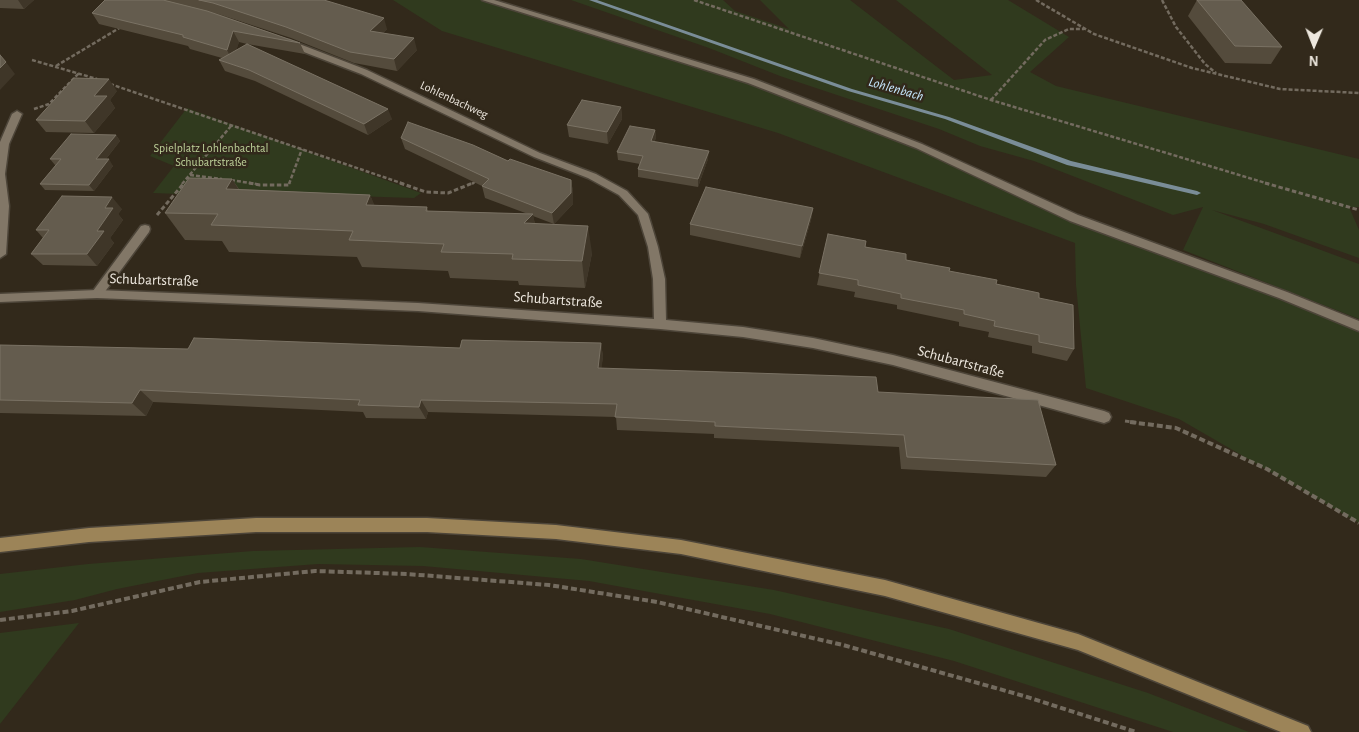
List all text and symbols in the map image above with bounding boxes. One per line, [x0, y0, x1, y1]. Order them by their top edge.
north arrow [1289, 20, 1339, 70]
text: N [1309, 53, 1319, 67]
water label: Lohlenbach [866, 73, 926, 105]
street label: Lohlenbachweg [418, 78, 490, 122]
park label: Spielplatz Lohlenbachtal Schubartstraße [153, 141, 269, 169]
street label: Schubartstraße [109, 269, 199, 291]
street label: Schubartstraße [513, 288, 603, 312]
street label: Schubartstraße [916, 342, 1006, 382]

